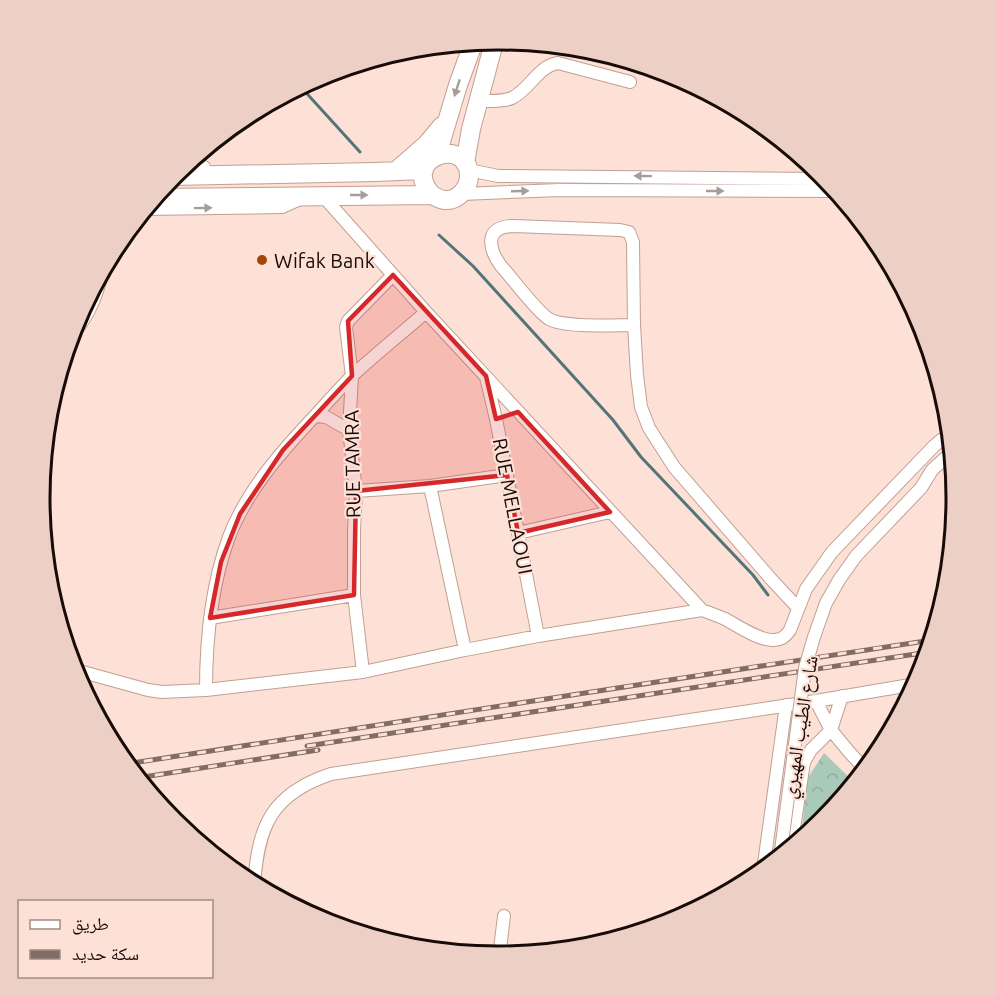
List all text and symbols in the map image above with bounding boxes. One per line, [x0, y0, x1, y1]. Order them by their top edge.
one-way arrow [452, 79, 462, 97]
one-way arrow [633, 172, 652, 181]
one-way arrow [705, 186, 724, 196]
one-way arrow [510, 187, 529, 196]
one-way arrow [350, 191, 369, 200]
one-way arrow [193, 204, 212, 213]
place label: Wifak Bank [274, 249, 375, 272]
marker: Wifak Bank [255, 253, 269, 267]
street label: RUE TAMRA [340, 410, 364, 518]
street label: RUE MELLAOUI [488, 436, 538, 576]
street label: شارع الطيب المهيري [776, 654, 827, 801]
legend [18, 900, 213, 978]
text: طريق [72, 913, 109, 935]
text: سكة حديد [72, 943, 139, 964]

